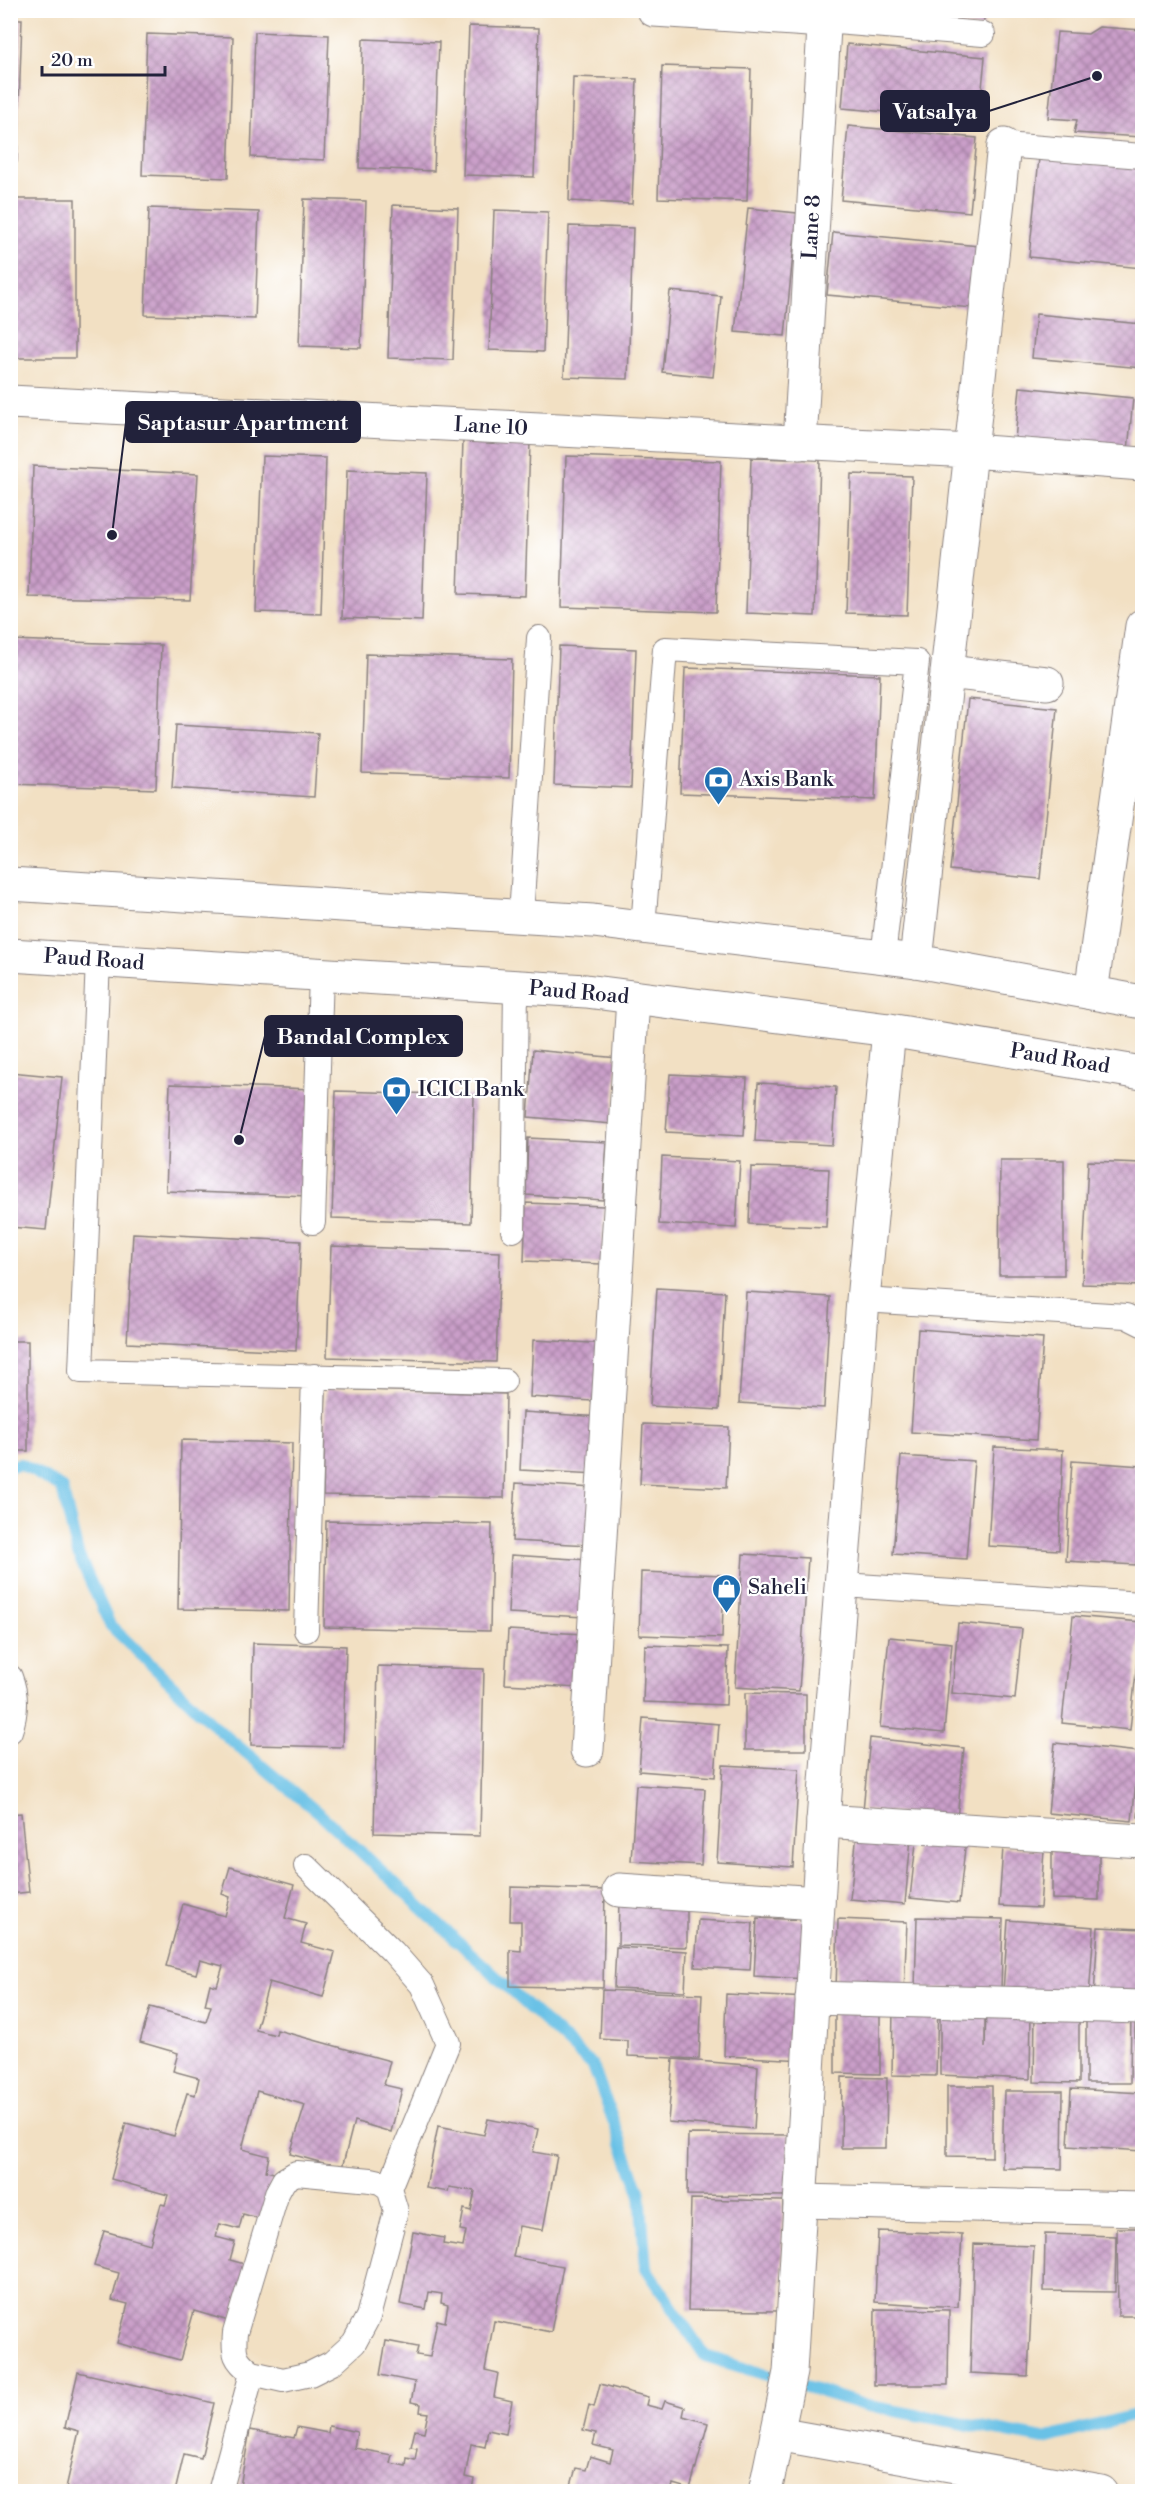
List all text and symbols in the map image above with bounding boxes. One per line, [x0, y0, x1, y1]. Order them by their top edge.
scale bar [42, 39, 165, 77]
text: 20 m [51, 49, 93, 72]
callout: Vatsalya [881, 91, 989, 131]
text: Vatsalya [892, 99, 978, 126]
street label: Lane 8 [797, 194, 827, 260]
callout: Saptasur Apartment [126, 402, 360, 442]
text: Saptasur Apartment [138, 410, 348, 437]
street label: Lane 10 [453, 412, 529, 442]
bank icon: Axis Bank [702, 764, 734, 806]
place label: Axis Bank [738, 767, 834, 793]
street label: Paud Road [43, 944, 145, 976]
street label: Paud Road [528, 976, 630, 1010]
callout: Bandal Complex [265, 1016, 462, 1056]
text: Bandal Complex [277, 1024, 450, 1051]
street label: Paud Road [1008, 1038, 1112, 1080]
bank icon: ICICI Bank [381, 1074, 413, 1116]
place label: ICICI Bank [418, 1077, 525, 1103]
shop icon: Saheli [711, 1572, 743, 1614]
place label: Saheli [748, 1575, 807, 1601]

